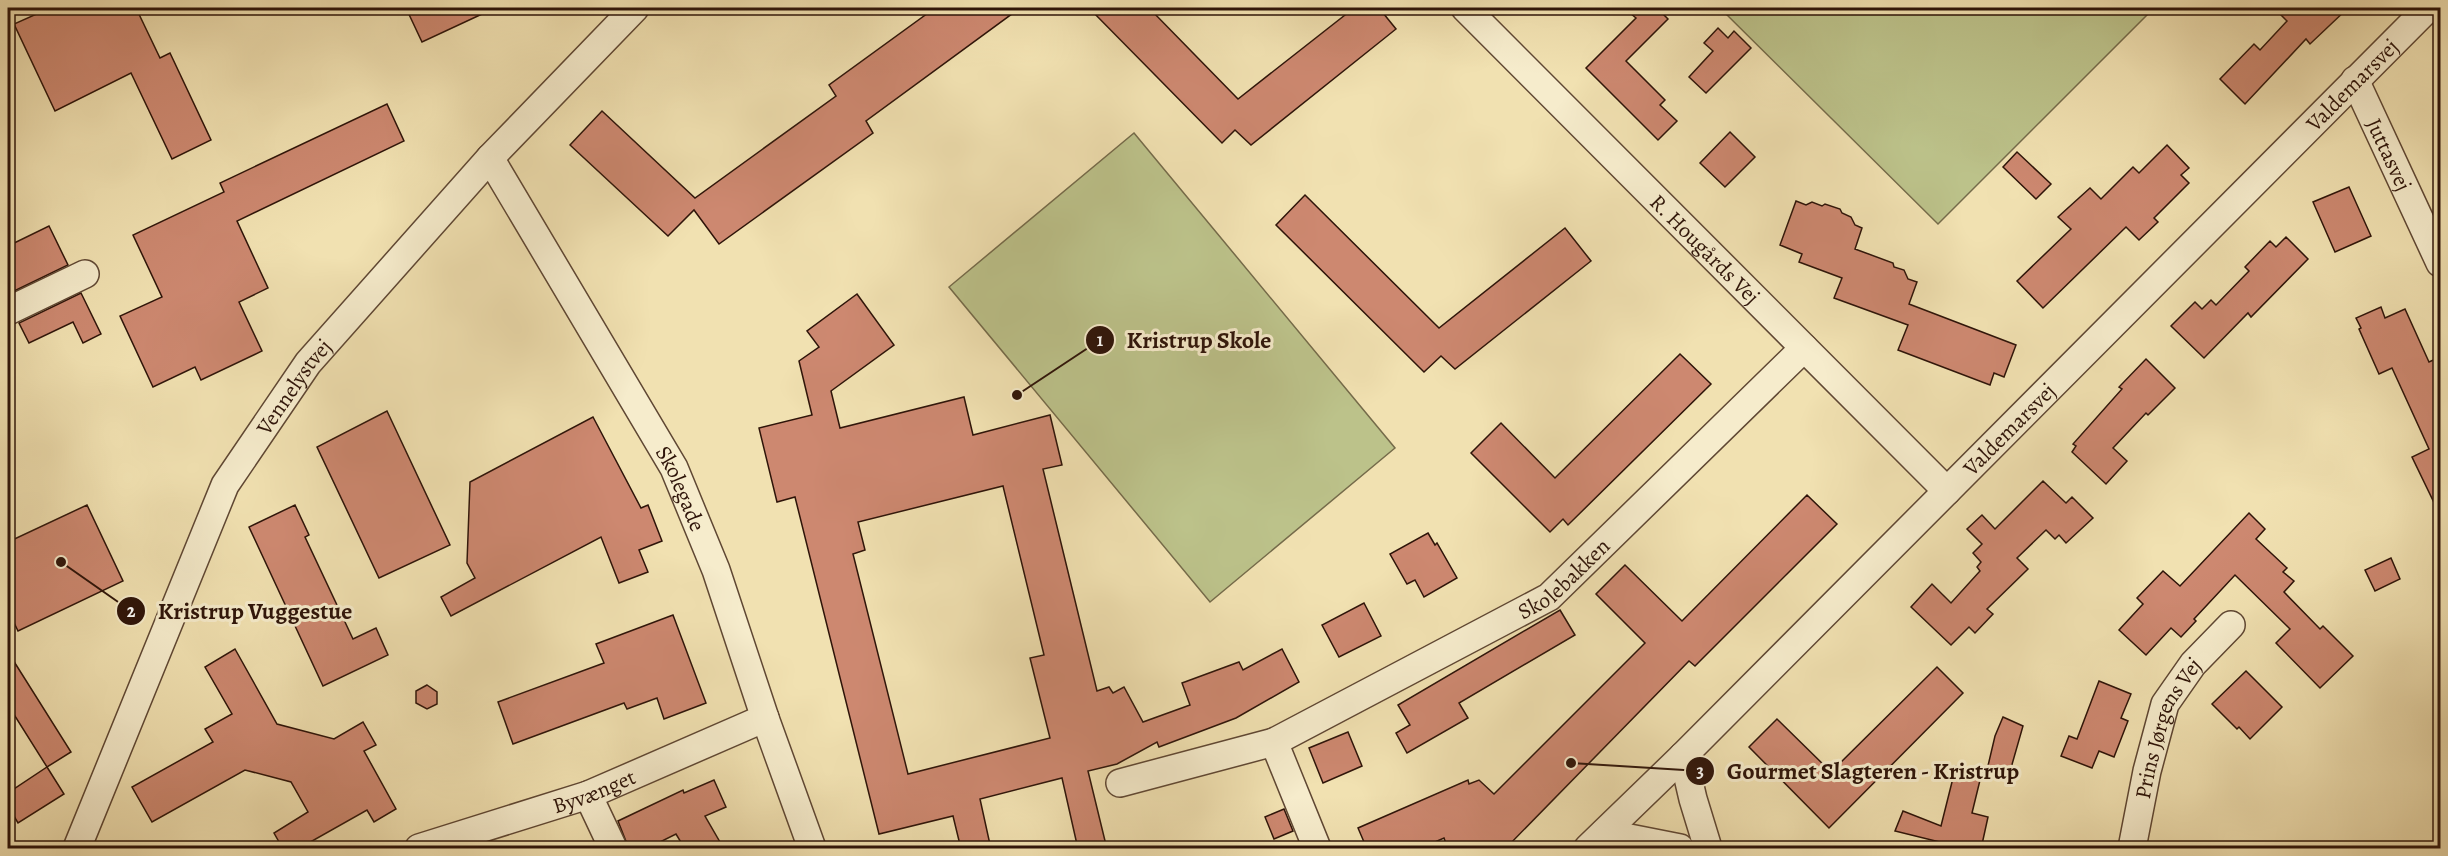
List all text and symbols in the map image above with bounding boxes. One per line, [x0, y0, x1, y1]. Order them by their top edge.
street label: Valdemarsvej [2299, 32, 2405, 139]
street label: Juttasvej [2359, 114, 2418, 196]
street label: R. Hougårds Vej [1643, 188, 1766, 311]
callout: Kristrup Skole [1085, 319, 1283, 361]
text: Kristrup Skole [1127, 324, 1271, 356]
text: 1 [1097, 328, 1104, 352]
street label: Vennelystvej [249, 333, 339, 442]
street label: Valdemarsvej [1956, 377, 2062, 483]
street label: Skolegade [648, 440, 712, 536]
street label: Skolebakken [1513, 532, 1617, 627]
callout: Kristrup Vuggestue [116, 590, 364, 632]
text: Kristrup Vuggestue [158, 595, 352, 627]
text: 2 [127, 599, 136, 623]
street label: Prins Jørgens Vej [2128, 651, 2208, 801]
callout: Gourmet Slagteren - Kristrup [1685, 750, 2032, 792]
text: Gourmet Slagteren - Kristrup [1727, 755, 2019, 787]
text: 3 [1696, 759, 1704, 783]
street label: Byvænget [549, 762, 640, 821]

